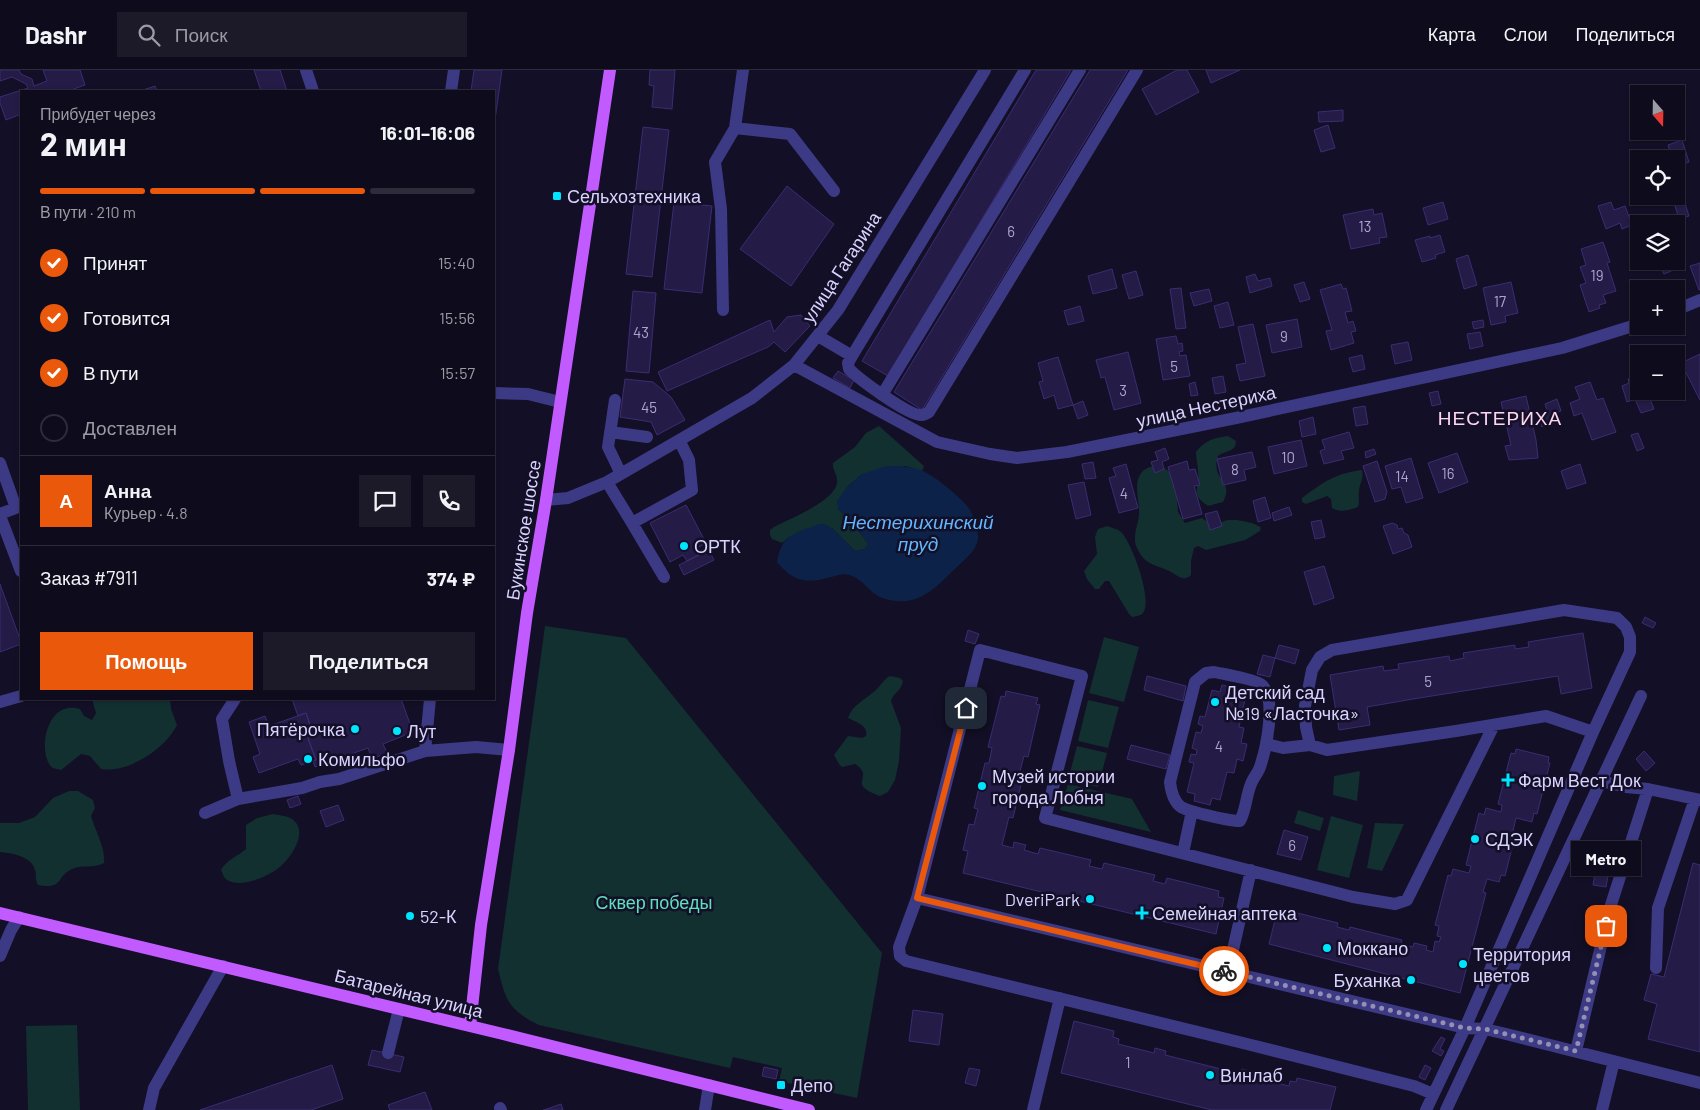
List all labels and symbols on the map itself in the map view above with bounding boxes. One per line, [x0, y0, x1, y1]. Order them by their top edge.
north arrow [1630, 85, 1685, 140]
place label: Сельхозтехника [567, 185, 702, 207]
marker: Сельхозтехника [551, 190, 563, 202]
street label: улица Гагарина [797, 206, 886, 327]
house number: 13 [1359, 217, 1371, 235]
house number: 6 [1007, 222, 1015, 240]
house number: 19 [1590, 266, 1604, 284]
house number: 17 [1494, 292, 1506, 310]
house number: 43 [633, 323, 649, 341]
house number: 9 [1280, 327, 1288, 345]
house number: 5 [1170, 357, 1178, 375]
street label: улица Нестериха [1134, 380, 1279, 432]
house number: 3 [1119, 381, 1127, 399]
house number: 45 [641, 398, 657, 416]
district label: НЕСТЕРИХА [1438, 406, 1562, 429]
house number: 10 [1281, 448, 1295, 466]
street label: Букинское шоссе [501, 458, 545, 602]
house number: 8 [1231, 460, 1239, 478]
house number: 16 [1442, 464, 1454, 482]
house number: 14 [1395, 467, 1409, 485]
house number: 4 [1120, 484, 1128, 502]
water label: Нестерихинский пруд [842, 510, 994, 555]
place label: ОРТК [694, 535, 741, 557]
marker: ОРТК [678, 540, 690, 552]
house number: 5 [1424, 672, 1432, 690]
place label: Детский сад №19 «Ласточка» [1225, 681, 1359, 724]
pin [945, 687, 987, 729]
marker: Детский сад №19 «Ласточка» [1209, 696, 1221, 708]
place label: Пятёрочка [257, 718, 346, 740]
place label: Лут [407, 720, 436, 742]
marker: Пятёрочка [349, 723, 361, 735]
marker: Лут [391, 725, 403, 737]
house number: 4 [1215, 737, 1223, 755]
place label: Комильфо [318, 748, 406, 770]
marker: Комильфо [302, 753, 314, 765]
place label: Музей истории города Лобня [992, 765, 1115, 808]
place label: Фарм Вест Док [1518, 769, 1641, 791]
marker: Фарм Вест Док [1502, 774, 1514, 786]
marker: Музей истории города Лобня [976, 780, 988, 792]
place label: СДЭК [1485, 828, 1534, 850]
marker: СДЭК [1469, 833, 1481, 845]
house number: 6 [1288, 836, 1296, 854]
callout: Metro [1571, 841, 1641, 876]
place label: DveriPark [1005, 888, 1080, 910]
park label: Сквер победы [596, 891, 712, 913]
marker: DveriPark [1084, 893, 1096, 905]
place label: Семейная аптека [1152, 902, 1298, 924]
place label: 52-К [420, 905, 457, 927]
pin [1585, 905, 1627, 947]
marker: Семейная аптека [1136, 907, 1148, 919]
marker: 52-К [404, 910, 416, 922]
place label: Моккано [1337, 937, 1408, 959]
marker: Моккано [1321, 942, 1333, 954]
place label: Территория цветов [1473, 943, 1571, 986]
courier [1199, 946, 1249, 996]
marker: Территория цветов [1457, 958, 1469, 970]
street label: Батарейная улица [332, 964, 487, 1022]
place label: Буханка [1334, 969, 1402, 991]
marker: Буханка [1405, 974, 1417, 986]
house number: 1 [1125, 1053, 1131, 1071]
place label: Винлаб [1220, 1064, 1283, 1086]
marker: Винлаб [1204, 1069, 1216, 1081]
place label: Депо [791, 1074, 833, 1096]
marker: Депо [775, 1079, 787, 1091]

